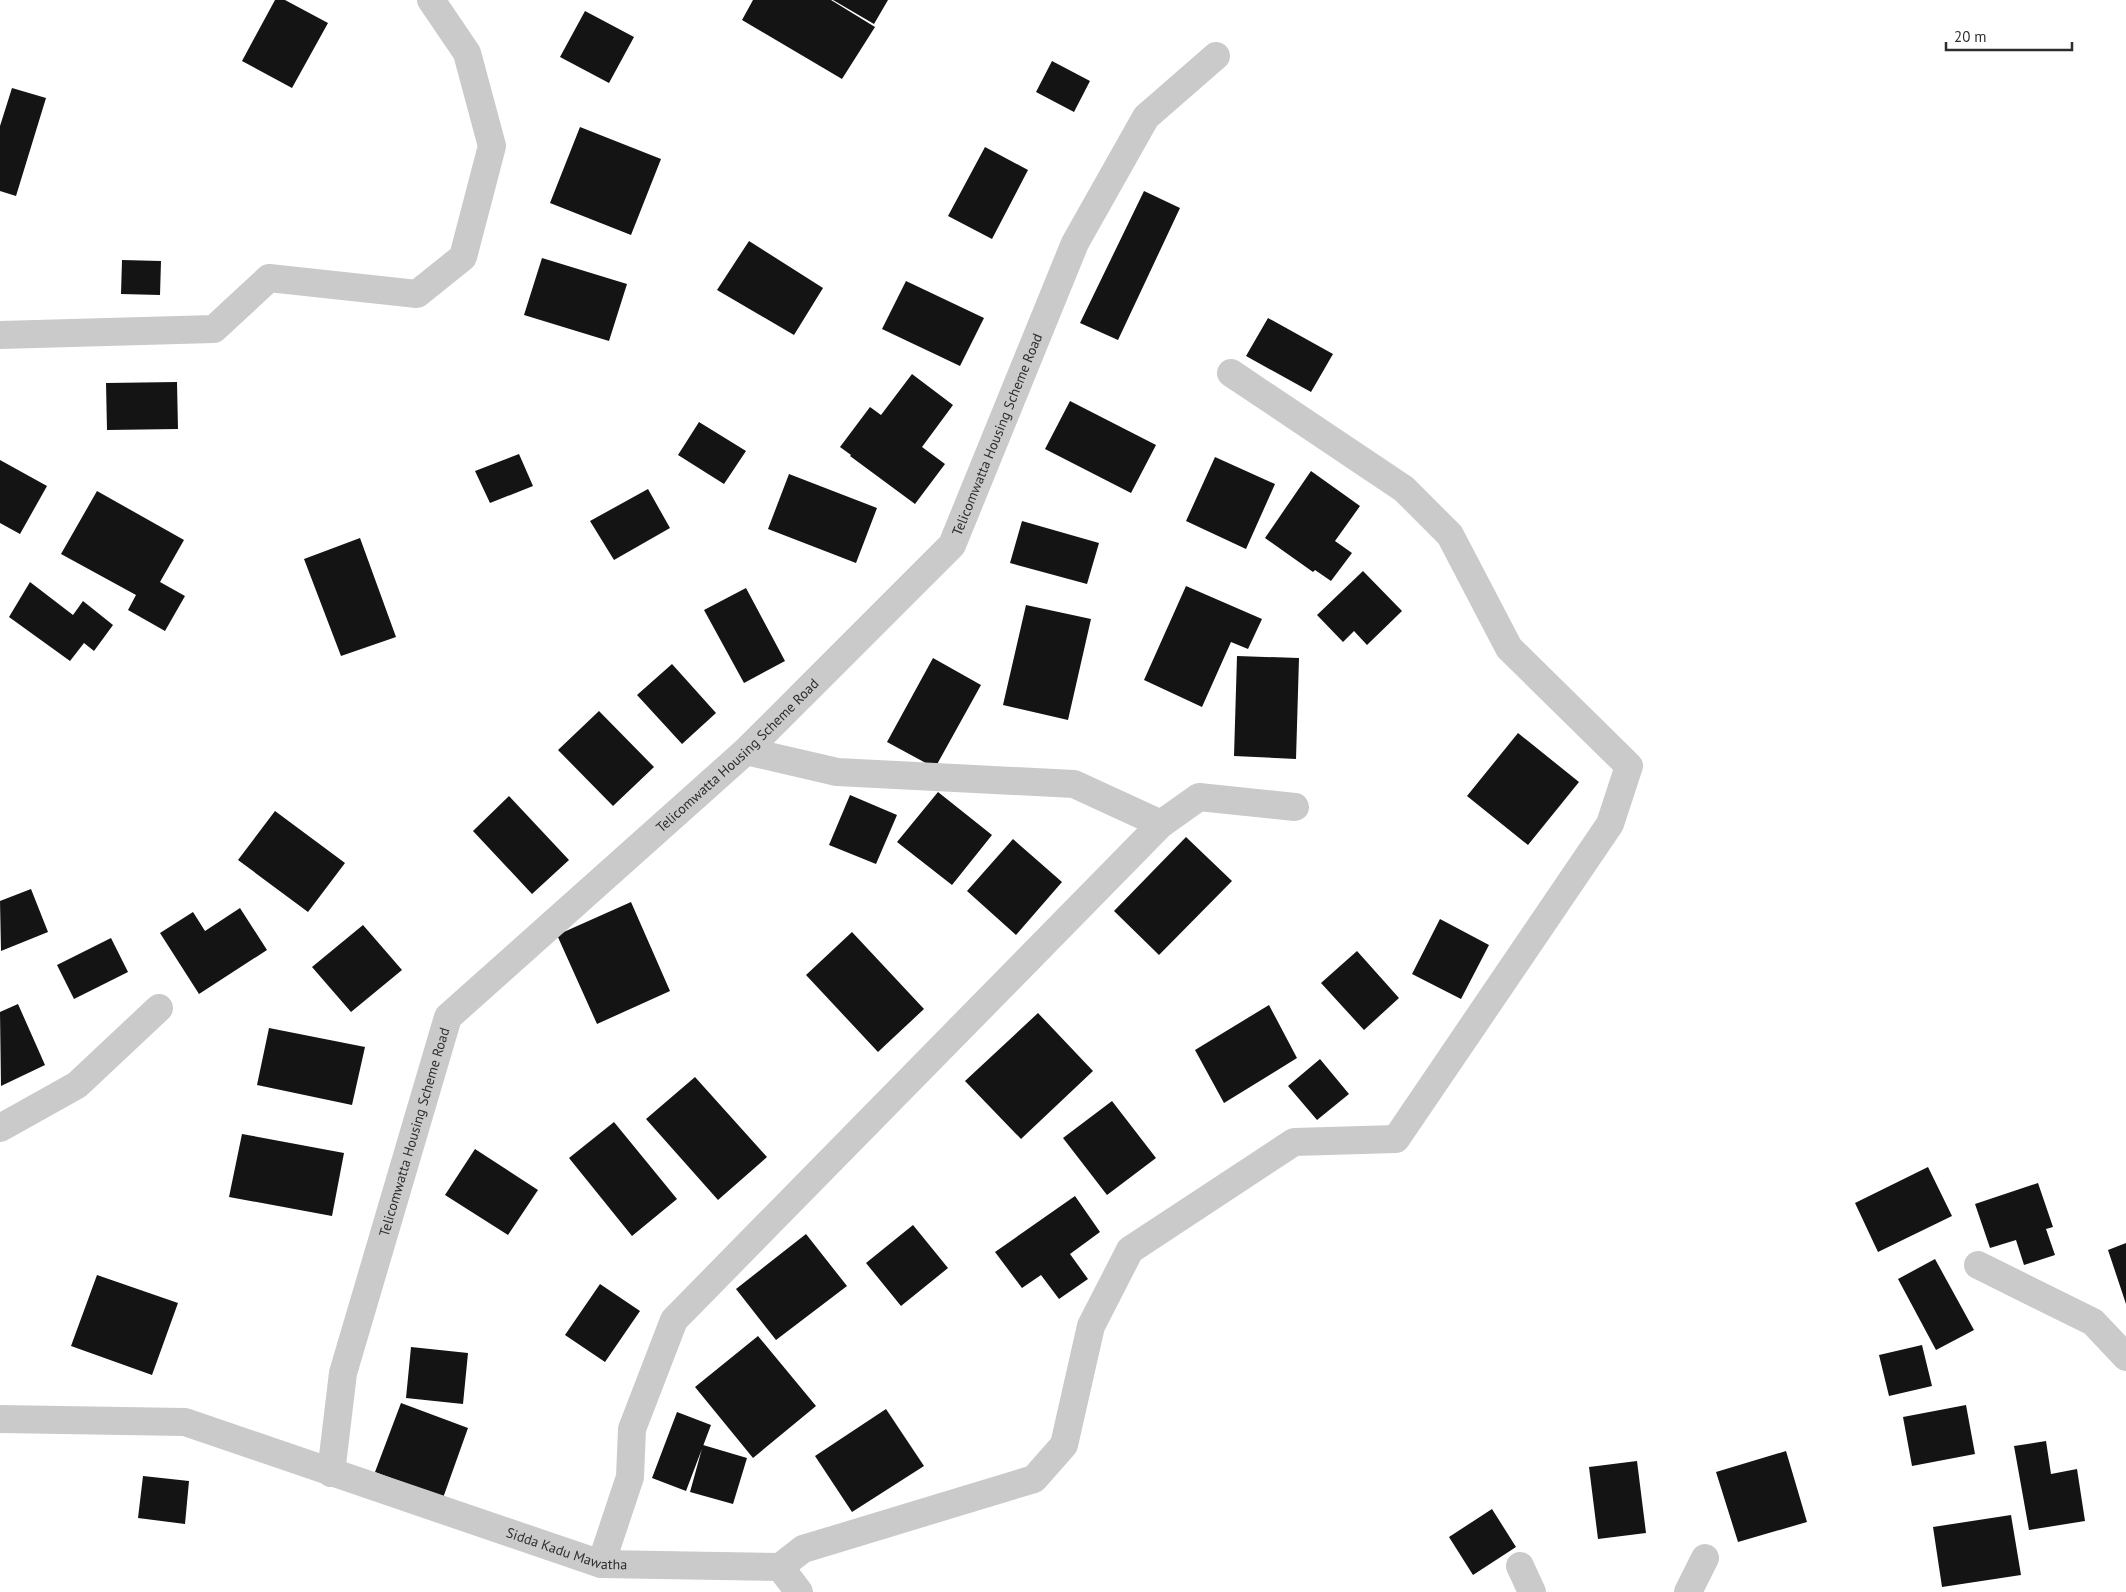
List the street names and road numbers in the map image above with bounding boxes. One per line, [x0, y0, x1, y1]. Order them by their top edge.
street label: Telicomwatta Housing Scheme Road [948, 331, 1046, 538]
street label: Telicomwatta Housing Scheme Road [652, 675, 822, 836]
street label: Telicomwatta Housing Scheme Road [375, 1025, 453, 1239]
street label: Sidda Kadu Mawatha [504, 1523, 627, 1573]

